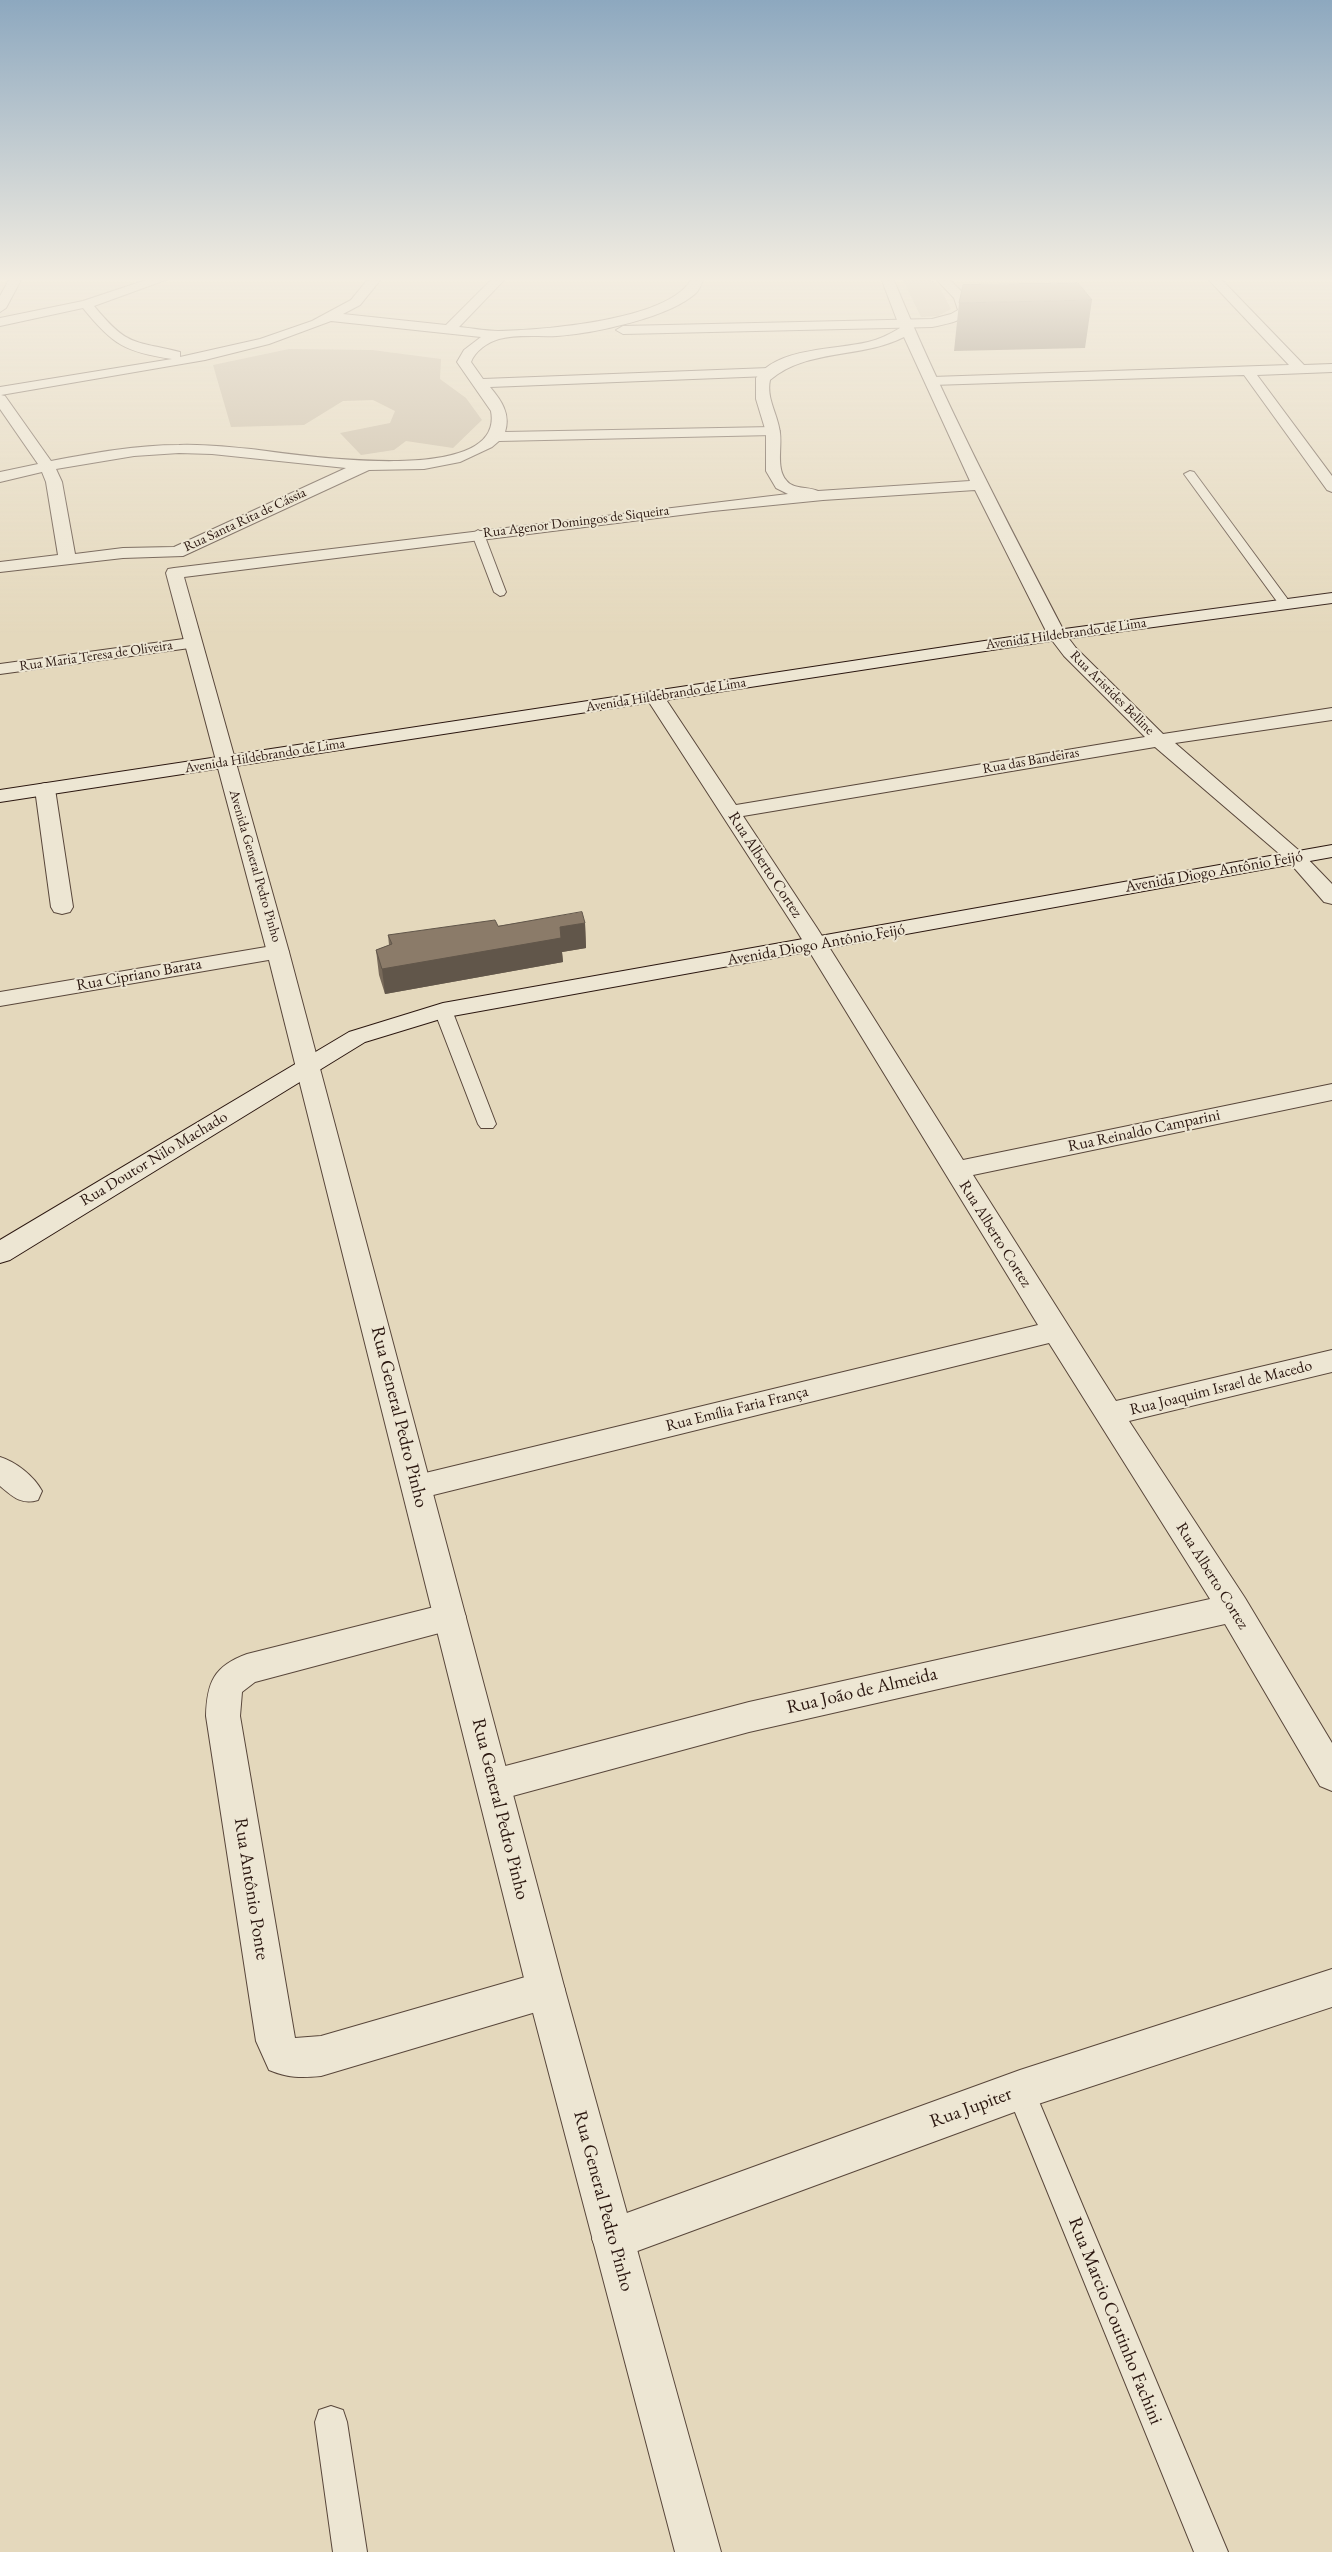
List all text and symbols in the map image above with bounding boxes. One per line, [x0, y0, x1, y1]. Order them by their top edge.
street label: Rua Santa Rita de Cássia [181, 484, 309, 556]
street label: Rua Agenor Domingos de Siqueira [482, 502, 670, 542]
street label: Avenida Hildebrando de Lima [985, 614, 1147, 654]
street label: Rua Maria Teresa de Oliveira [18, 637, 174, 675]
street label: Rua Aristides Belline [1066, 647, 1158, 739]
street label: Avenida Hildebrando de Lima [585, 674, 747, 716]
street label: Avenida Hildebrando de Lima [184, 735, 346, 777]
street label: Rua das Bandeiras [981, 744, 1081, 778]
street label: Avenida General Pedro Pinho [225, 788, 285, 944]
street label: Rua Alberto Cortez [724, 809, 806, 921]
street label: Avenida Diogo Antônio Feijó [1124, 847, 1304, 897]
street label: Avenida Diogo Antônio Feijó [726, 920, 906, 970]
street label: Rua Cipriano Barata [75, 955, 203, 995]
street label: Rua Reinaldo Camparini [1066, 1105, 1222, 1157]
street label: Rua Doutor Nilo Machado [77, 1107, 231, 1211]
street label: Rua Alberto Cortez [954, 1177, 1036, 1291]
street label: Rua General Pedro Pinho [365, 1324, 433, 1510]
street label: Rua Joaquim Israel de Macedo [1128, 1356, 1314, 1420]
street label: Rua Emília Faria França [664, 1382, 810, 1436]
street label: Rua Alberto Cortez [1171, 1519, 1253, 1633]
street label: Rua João de Almeida [785, 1663, 939, 1719]
street label: Rua General Pedro Pinho [466, 1716, 534, 1902]
street label: Rua Antônio Ponte [228, 1816, 274, 1962]
street label: Rua Jupiter [927, 2083, 1015, 2133]
street label: Rua General Pedro Pinho [568, 2108, 638, 2294]
street label: Rua Marcio Coutinho Fachini [1063, 2214, 1167, 2428]

